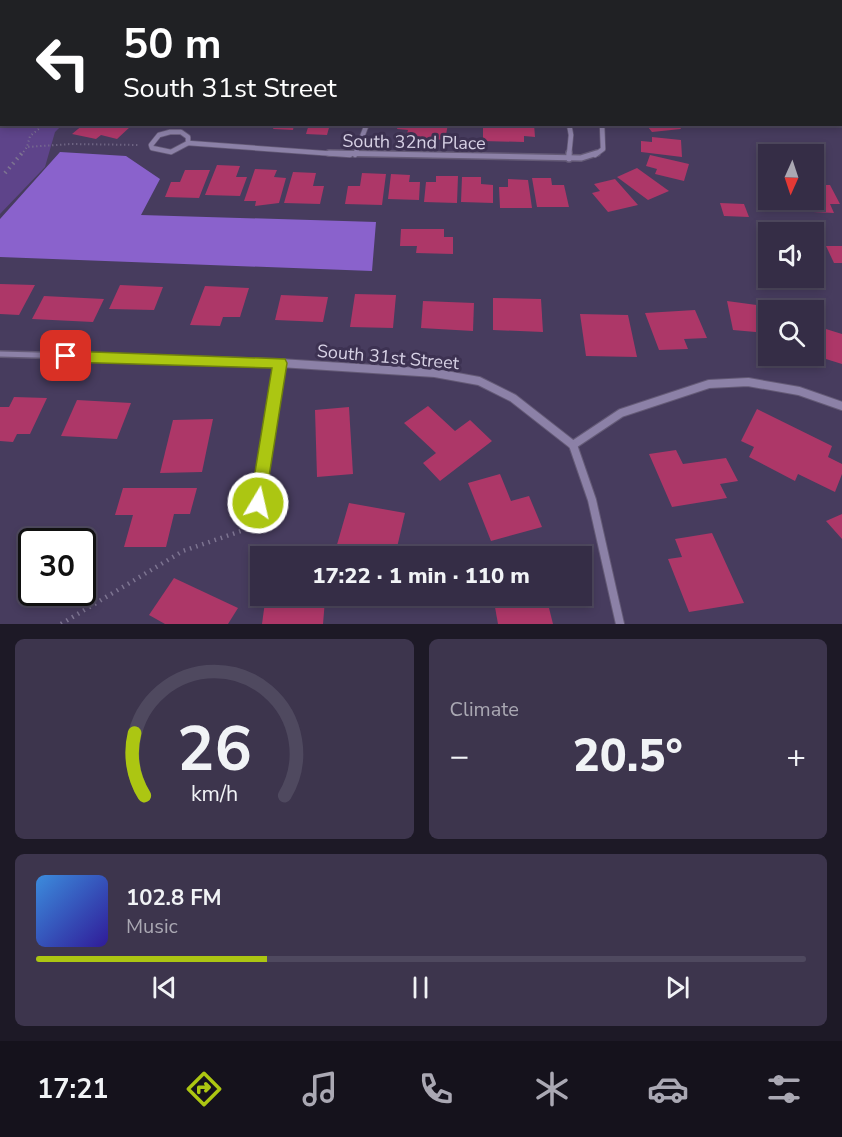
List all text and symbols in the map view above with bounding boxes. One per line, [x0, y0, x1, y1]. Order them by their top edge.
text: 50 m [123, 16, 222, 73]
icon: left [24, 24, 102, 102]
text: South 31st Street [123, 70, 337, 107]
street label: South 32nd Place [342, 129, 486, 155]
north arrow [758, 144, 824, 210]
map controls [758, 144, 824, 366]
button: sound [758, 222, 824, 288]
button: search [758, 300, 824, 366]
pin [40, 330, 91, 381]
icon: arrive [49, 339, 82, 372]
street label: South 31st Street [316, 339, 461, 375]
position arrow [226, 471, 290, 535]
speed limit sign: 30 [18, 528, 96, 606]
text: 17:22 · 1 min · 110 m [312, 561, 530, 591]
text: Climate [450, 696, 519, 723]
text: 26 [177, 707, 252, 792]
text: 20.5° [573, 726, 683, 787]
text: − [450, 734, 469, 779]
text: + [786, 734, 806, 779]
text: km/h [191, 779, 238, 809]
text: 102.8 FM [126, 883, 222, 913]
text: Music [126, 913, 178, 940]
icon: previous [148, 971, 181, 1004]
icon: pause [404, 971, 437, 1004]
icon: next [661, 971, 694, 1004]
icon: directions [183, 1068, 225, 1110]
icon: music [299, 1068, 341, 1110]
icon: phone [415, 1068, 457, 1110]
icon: climate [531, 1068, 573, 1110]
icon: car [647, 1068, 689, 1110]
icon: filters [763, 1068, 805, 1110]
text: 17:21 [37, 1071, 109, 1108]

